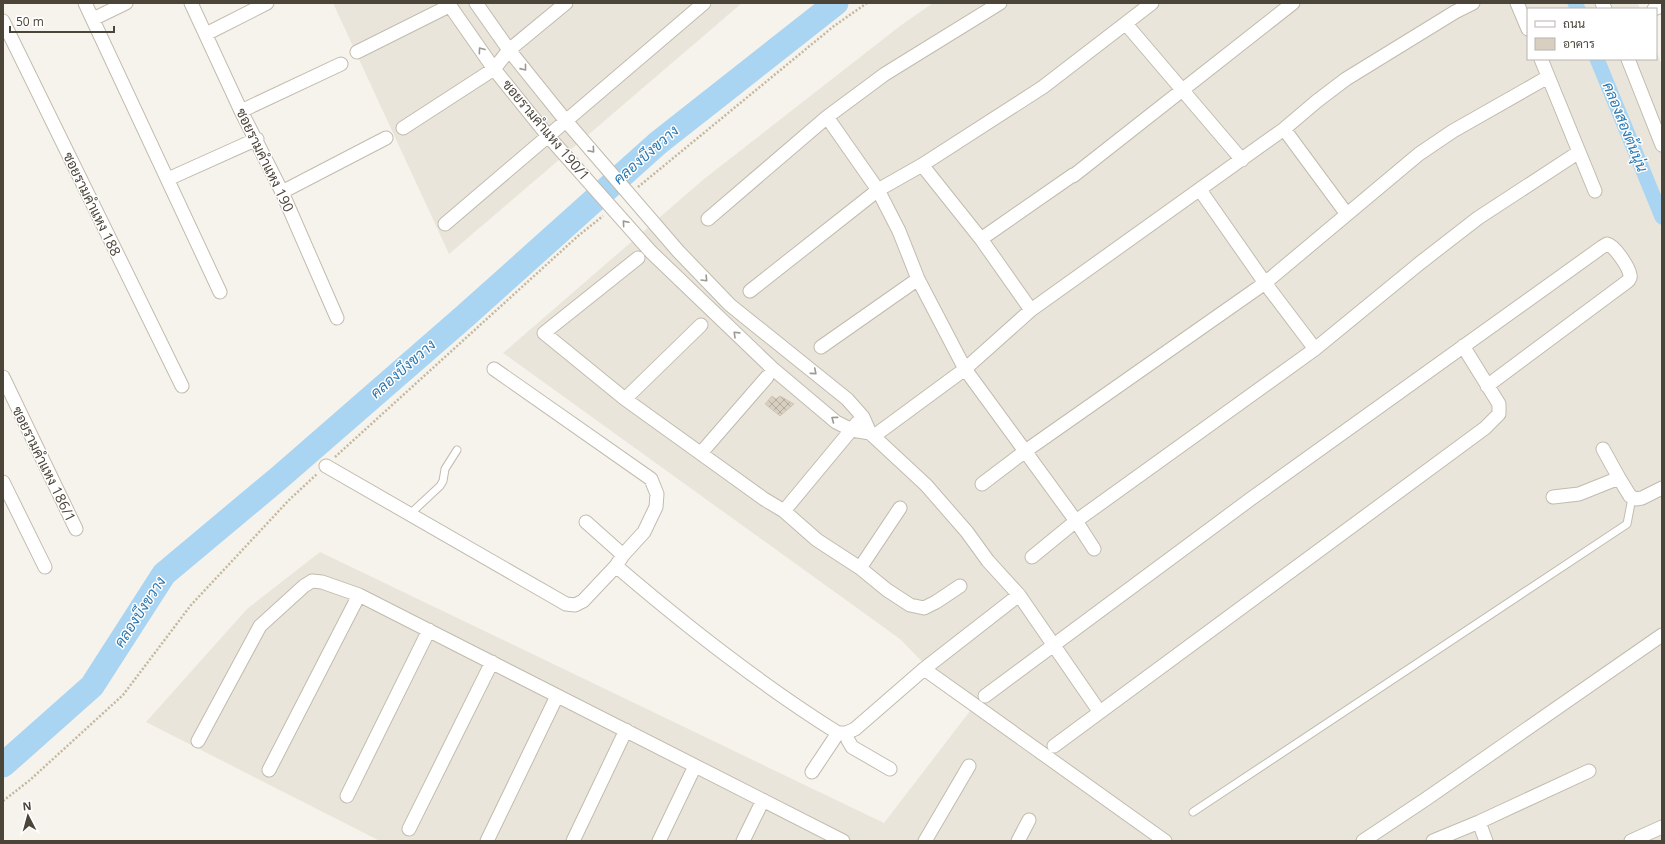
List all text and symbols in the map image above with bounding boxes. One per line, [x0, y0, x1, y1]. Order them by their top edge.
scale bar [10, 8, 114, 34]
legend [1527, 8, 1657, 60]
text: 50 m [16, 13, 44, 30]
text: ถนน [1563, 15, 1586, 32]
text: อาคาร [1563, 35, 1595, 52]
one-way arrow [478, 47, 486, 54]
one-way arrow [519, 64, 526, 71]
street label: ซอยรามคำแหง 190/1 [498, 75, 594, 184]
water label: คลองสองต้นนุ่น [1597, 79, 1653, 176]
street label: ซอยรามคำแหง 190 [232, 105, 299, 215]
water label: คลองบึงขวาง [608, 120, 682, 188]
one-way arrow [587, 146, 594, 153]
street label: ซอยรามคำแหง 188 [59, 149, 126, 259]
one-way arrow [622, 220, 630, 228]
one-way arrow [700, 274, 708, 282]
one-way arrow [733, 331, 741, 339]
water label: คลองบึงขวาง [365, 334, 439, 402]
one-way arrow [809, 368, 817, 375]
street label: ซอยรามคำแหง 186/1 [8, 403, 81, 525]
one-way arrow [831, 416, 838, 424]
water label: คลองบึงขวาง [109, 572, 170, 651]
north arrow [8, 796, 48, 836]
text: N [22, 798, 32, 813]

